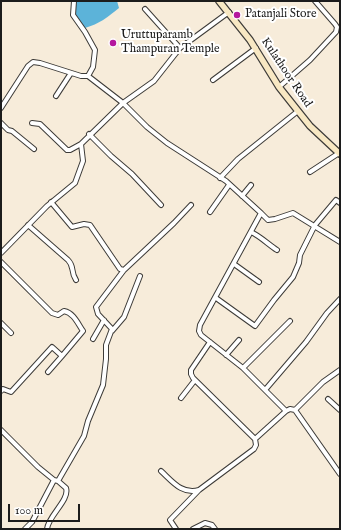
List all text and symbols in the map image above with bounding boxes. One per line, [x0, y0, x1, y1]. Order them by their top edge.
place label: Patanjali Store [245, 8, 316, 22]
marker: Patanjali Store [232, 10, 242, 20]
place label: Uruttuparamb Thampuran Temple [121, 29, 220, 57]
street label: Kulathoor Road [257, 35, 315, 111]
marker: Uruttuparamb Thampuran Temple [108, 38, 118, 48]
scale bar [10, 496, 82, 522]
text: 100 m [15, 503, 43, 518]

